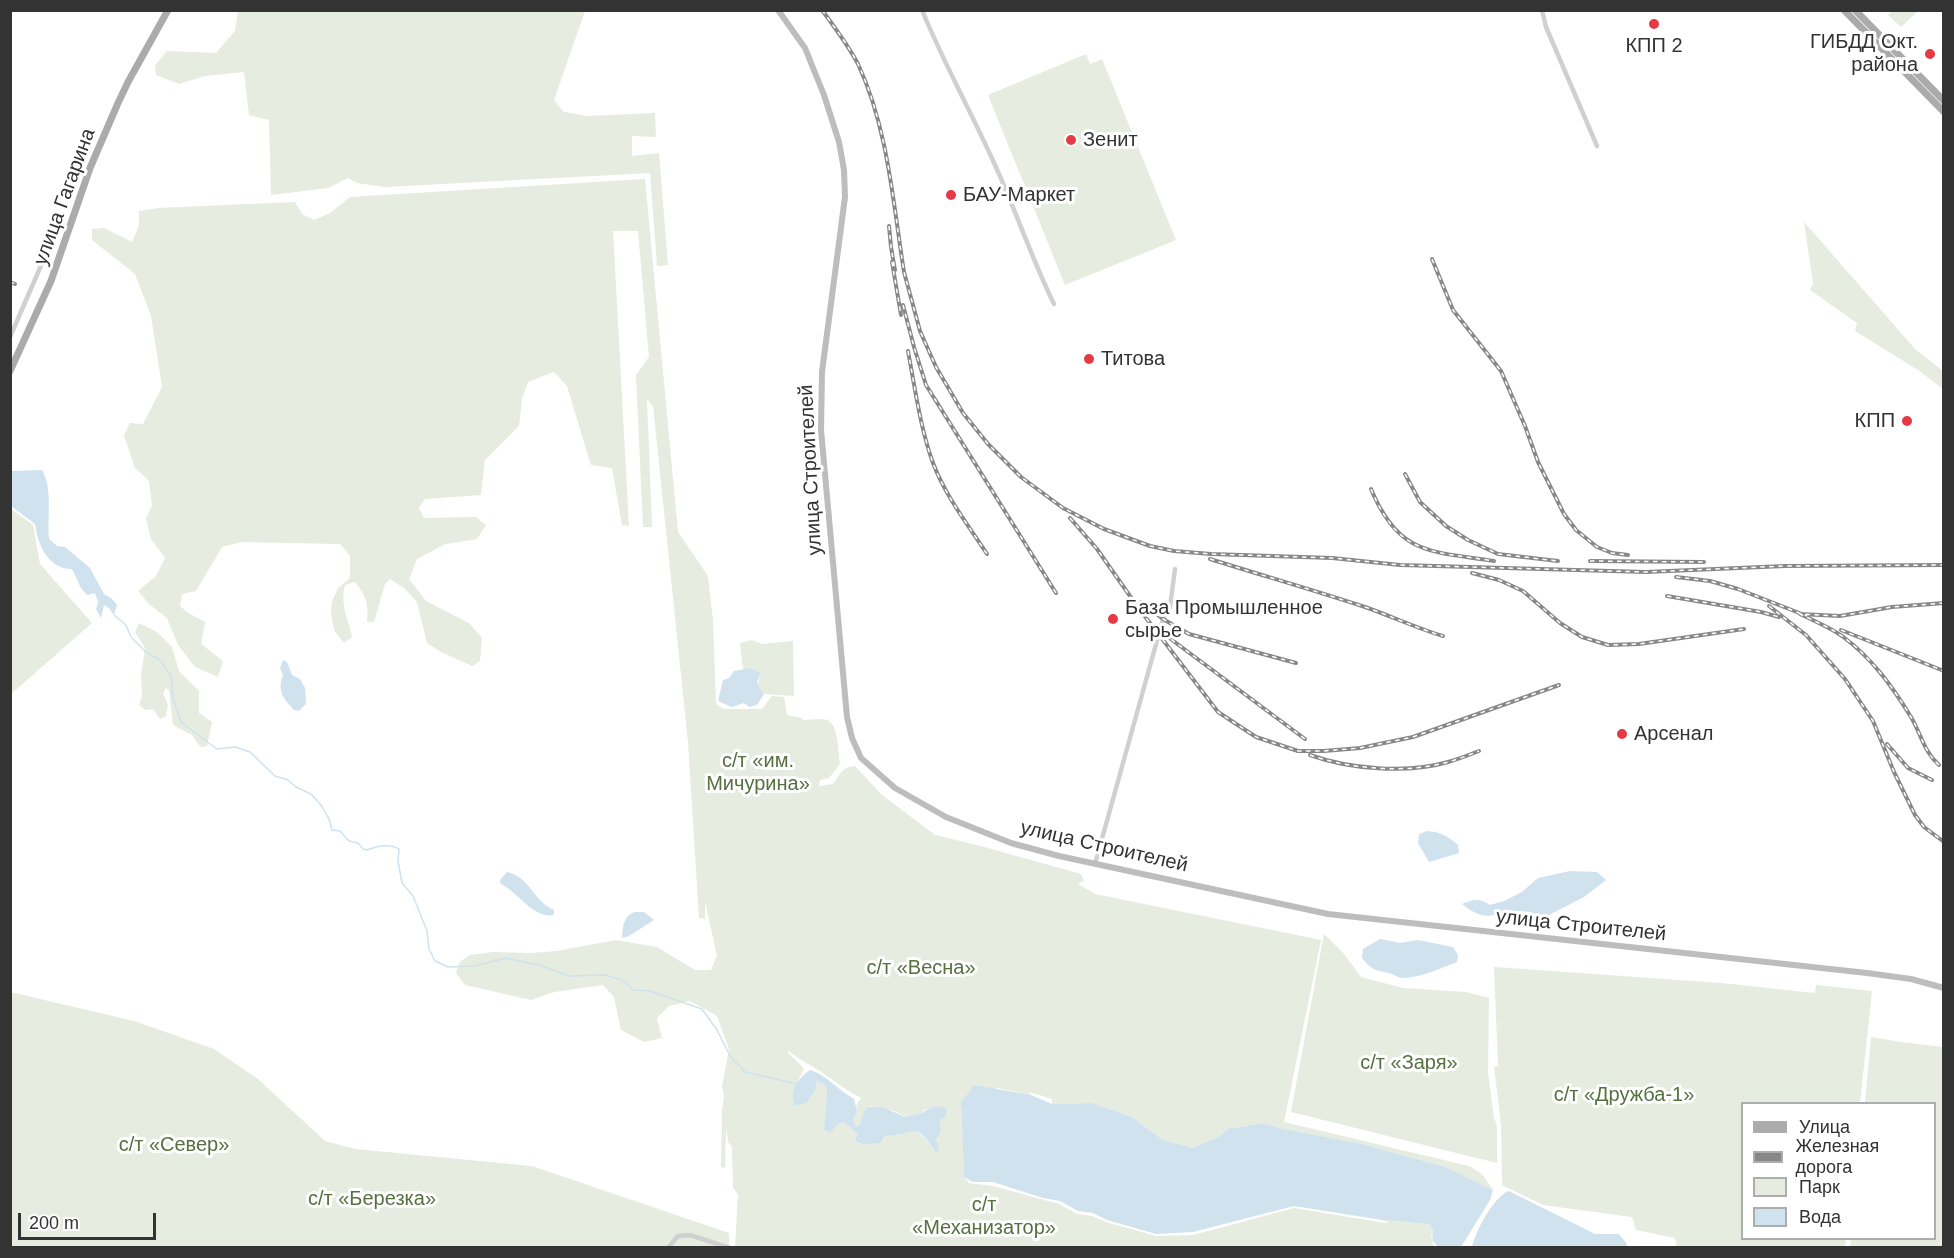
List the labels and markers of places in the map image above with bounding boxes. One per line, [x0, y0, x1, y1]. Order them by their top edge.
marker: КПП 2 [1647, 17, 1661, 31]
place label: ГИБДД Окт. района [1810, 30, 1918, 77]
place label: КПП 2 [1625, 34, 1683, 58]
marker: ГИБДД Окт. района [1923, 47, 1937, 61]
place label: Зенит [1083, 128, 1138, 152]
marker: Зенит [1064, 133, 1078, 147]
place label: БАУ-Маркет [963, 183, 1075, 207]
marker: БАУ-Маркет [944, 188, 958, 202]
place label: Титова [1101, 347, 1165, 371]
marker: Титова [1082, 352, 1096, 366]
place label: КПП [1855, 409, 1895, 433]
marker: КПП [1900, 414, 1914, 428]
place label: База Промышленное сырье [1125, 596, 1323, 643]
marker: База Промышленное сырье [1106, 612, 1120, 626]
place label: Арсенал [1634, 722, 1713, 746]
marker: Арсенал [1615, 727, 1629, 741]

